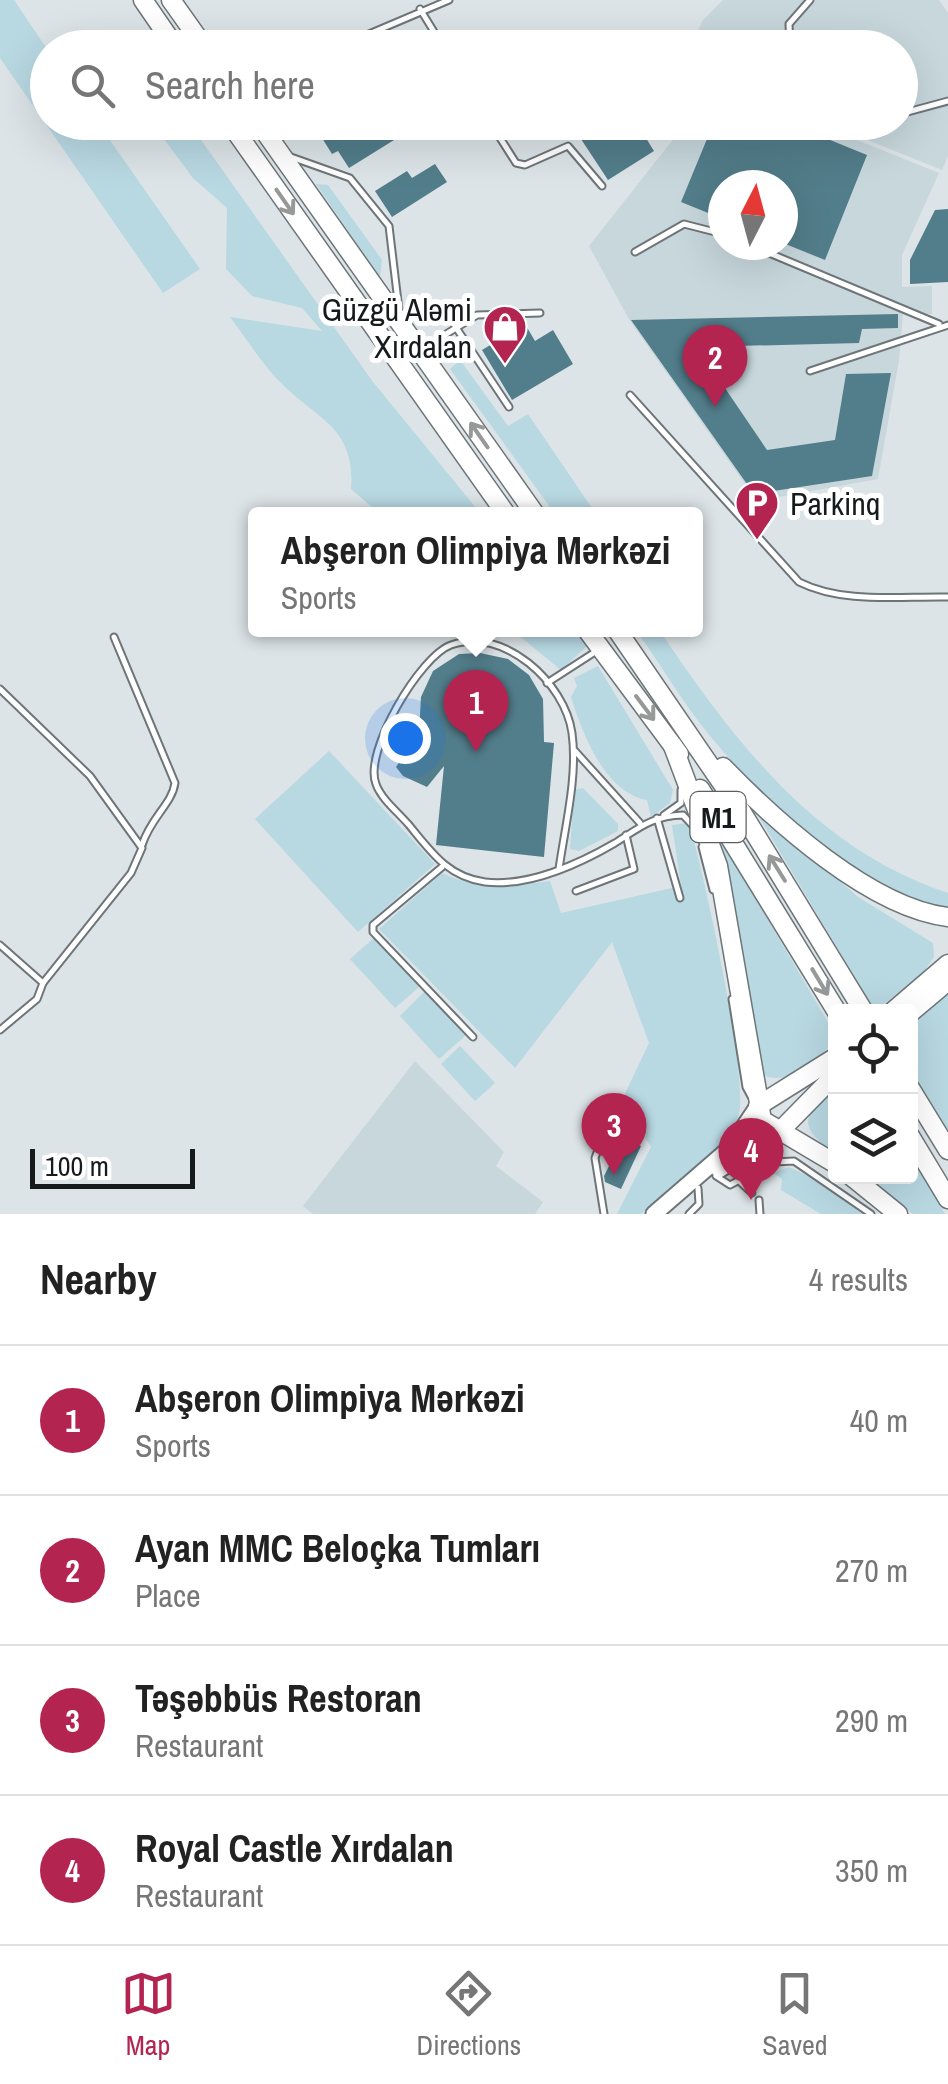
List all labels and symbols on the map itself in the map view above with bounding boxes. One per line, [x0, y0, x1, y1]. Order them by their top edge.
north arrow [708, 170, 798, 260]
one-way arrow [275, 188, 296, 215]
place label: Güzgü Aləmi Xırdalan [322, 288, 472, 368]
shop icon: Güzgü Aləmi Xırdalan [482, 304, 528, 365]
pin: 2 [682, 324, 748, 407]
one-way arrow [469, 422, 490, 449]
parking icon: Parkinq [734, 480, 780, 541]
place label: Parkinq [790, 482, 880, 525]
pin: 1 [444, 670, 508, 752]
one-way arrow [635, 694, 656, 721]
your location [380, 713, 431, 764]
road number: M1 [690, 792, 746, 842]
one-way arrow [767, 855, 787, 883]
one-way arrow [810, 967, 830, 996]
pin: 3 [582, 1092, 646, 1175]
pin: 4 [718, 1118, 784, 1200]
scale bar [30, 1144, 195, 1188]

